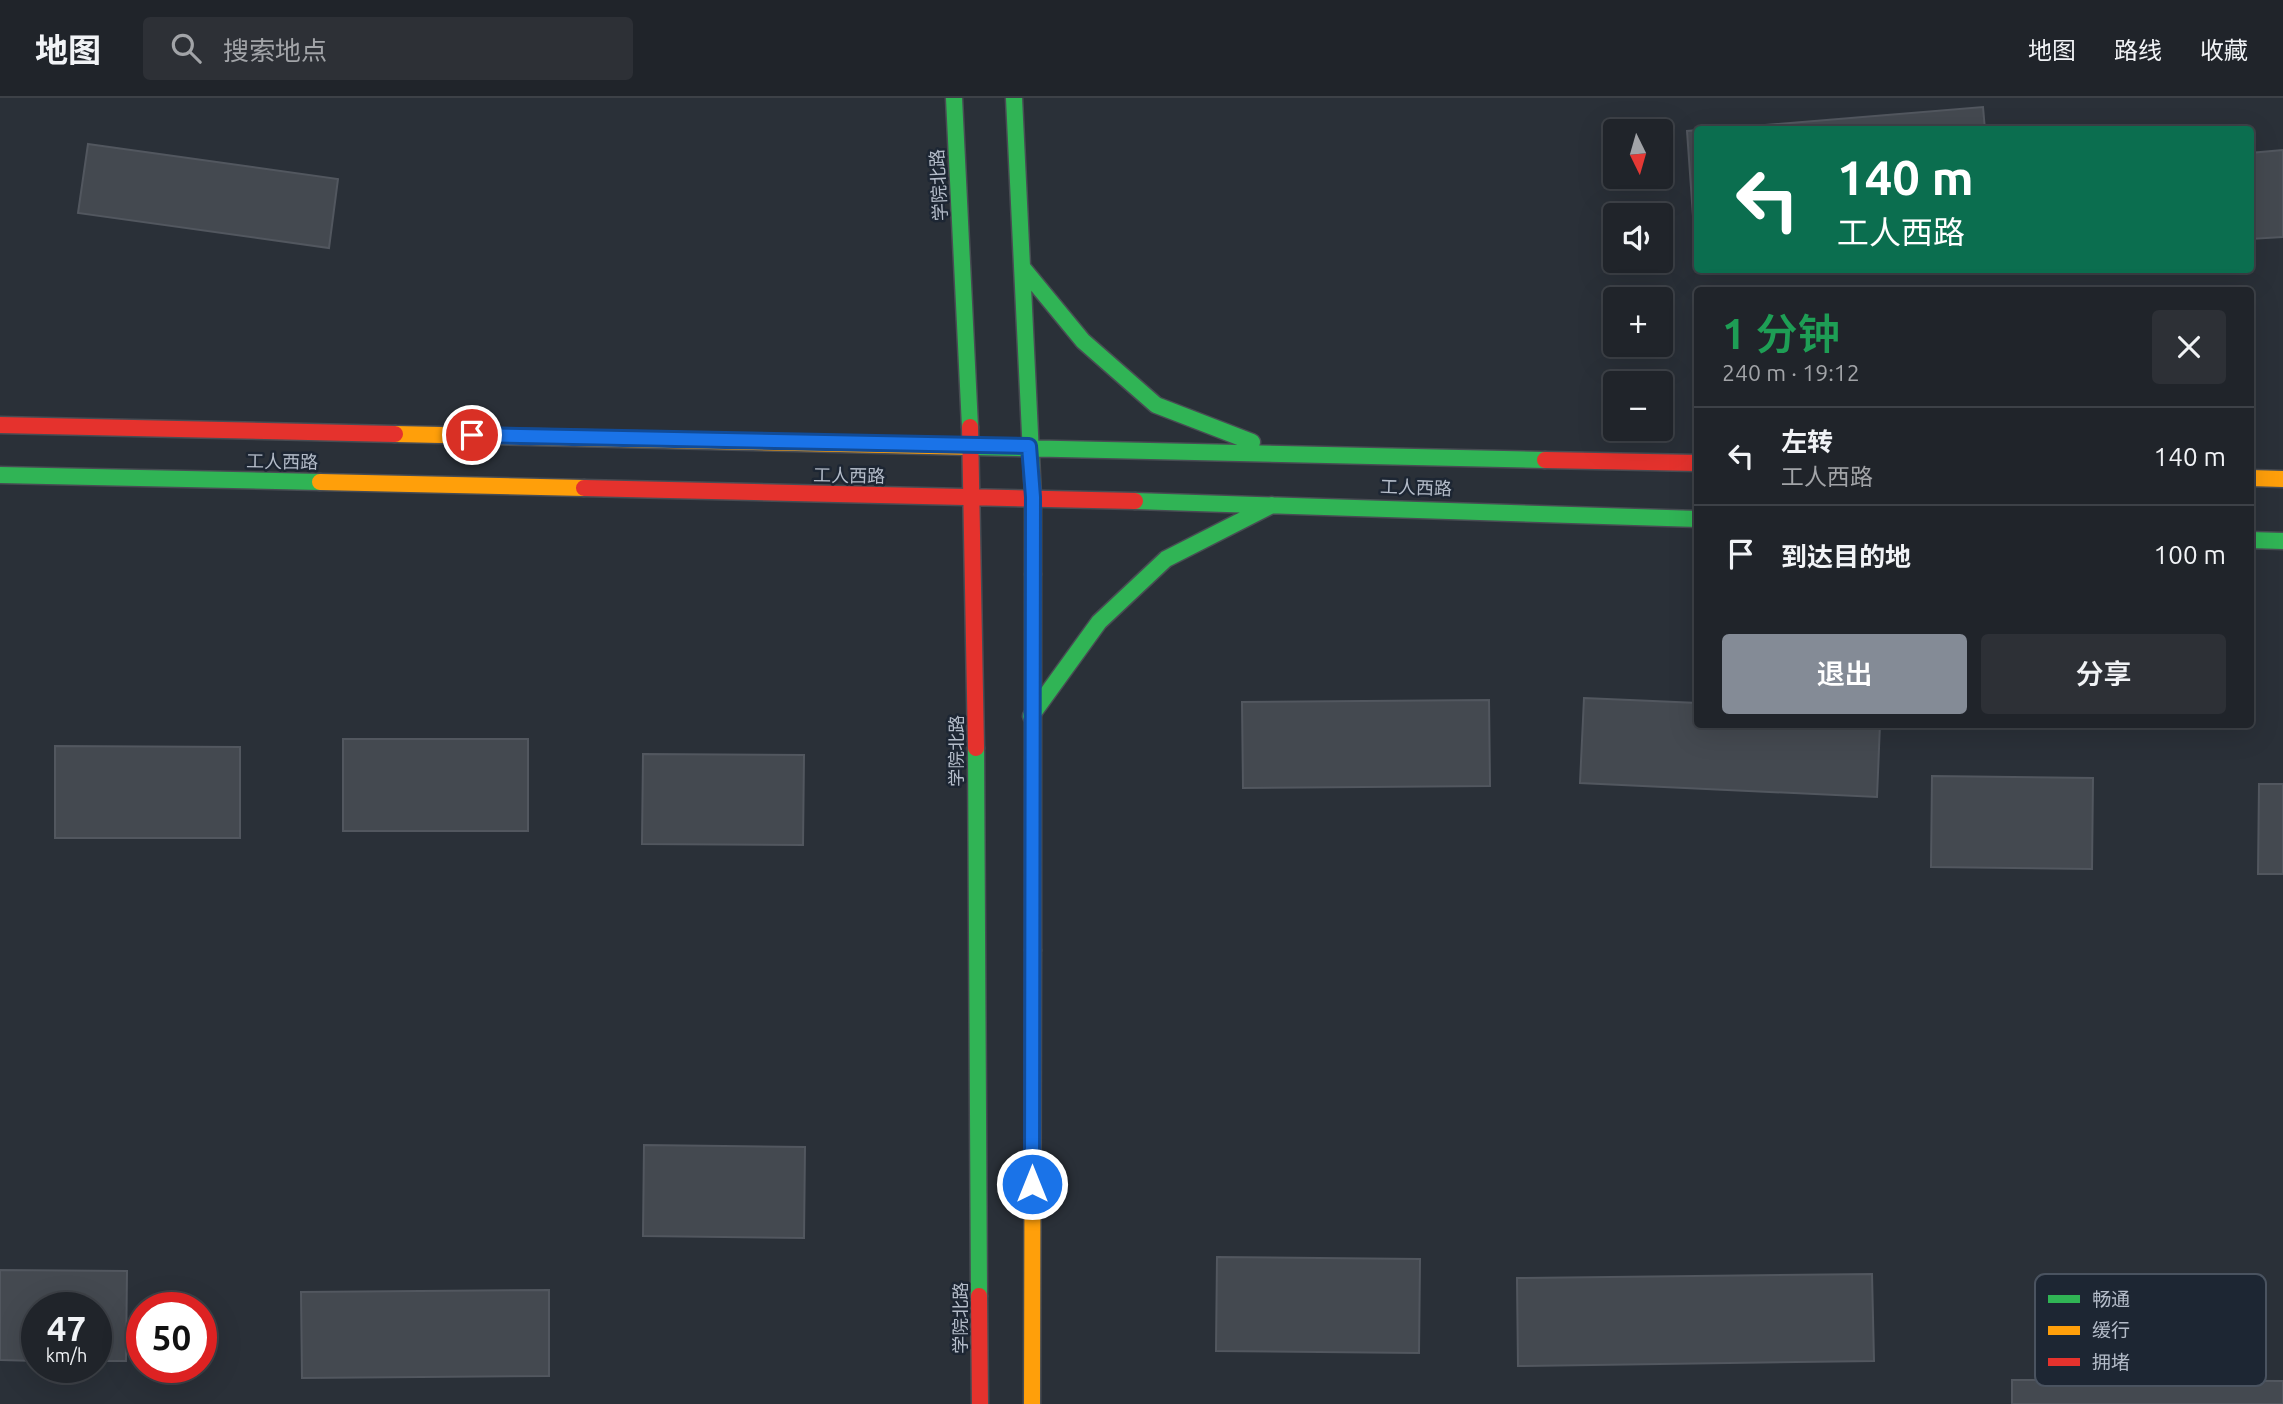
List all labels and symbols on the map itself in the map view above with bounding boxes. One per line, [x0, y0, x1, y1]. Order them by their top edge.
north arrow [1603, 119, 1673, 189]
street label: 学院北路 [926, 149, 950, 222]
pin [442, 405, 502, 465]
street label: 工人西路 [246, 450, 318, 472]
street label: 工人西路 [813, 464, 885, 486]
street label: 工人西路 [1380, 476, 1452, 498]
street label: 学院北路 [946, 715, 966, 787]
position arrow [995, 1147, 1069, 1221]
legend [2035, 1274, 2266, 1386]
street label: 学院北路 [950, 1282, 970, 1354]
text: 畅通 [2092, 1288, 2130, 1310]
speed limit sign: 50 [126, 1292, 217, 1383]
text: 缓行 [2092, 1319, 2130, 1341]
text: 拥堵 [2092, 1351, 2130, 1373]

